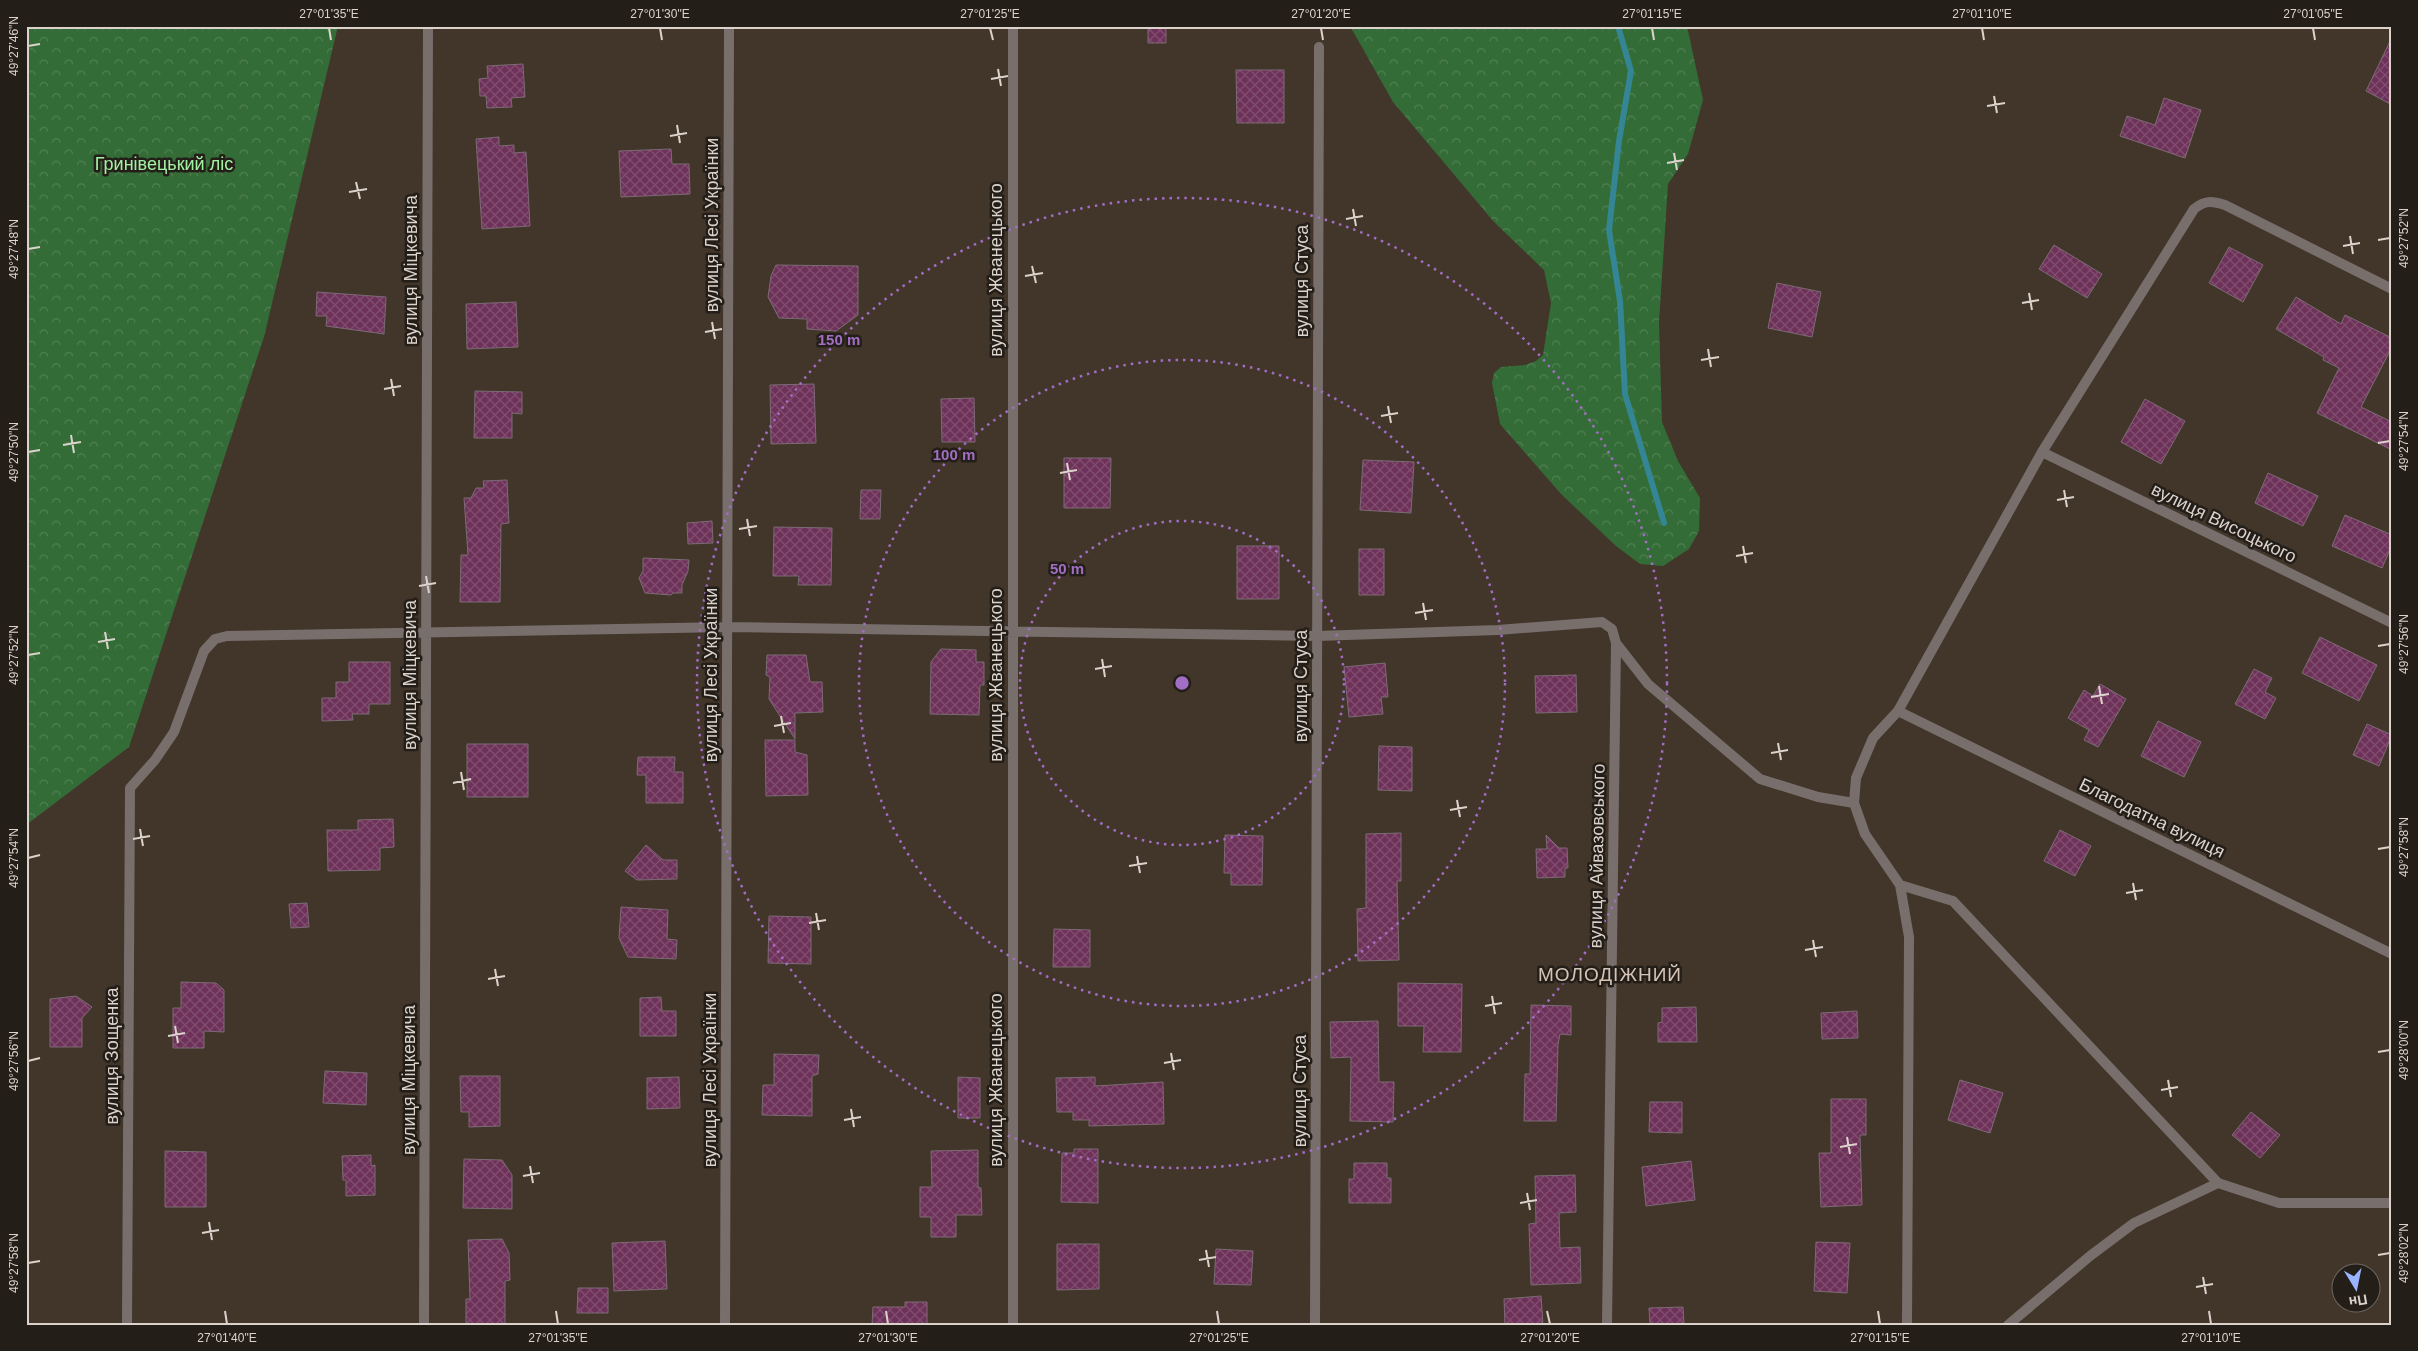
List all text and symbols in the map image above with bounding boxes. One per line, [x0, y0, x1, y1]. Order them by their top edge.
text: 27°01'35"E [299, 7, 359, 21]
text: 27°01'30"E [630, 7, 690, 21]
text: 27°01'25"E [960, 7, 1020, 21]
text: 27°01'20"E [1291, 7, 1351, 21]
text: 27°01'15"E [1622, 7, 1682, 21]
text: 27°01'10"E [1952, 7, 2012, 21]
text: 27°01'05"E [2283, 7, 2343, 21]
text: 49°27'46"N [7, 16, 21, 76]
street label: вулиця Лесі Українки [702, 138, 722, 312]
park label: Гринівецький ліс [95, 154, 233, 174]
street label: вулиця Жванецького [986, 183, 1006, 357]
street label: вулиця Міцкевича [401, 194, 421, 345]
text: 49°27'52"N [2397, 208, 2411, 268]
text: 49°27'48"N [7, 219, 21, 279]
street label: вулиця Стуса [1292, 224, 1312, 337]
text: 150 m [818, 331, 860, 348]
text: 49°27'54"N [2397, 411, 2411, 471]
text: 49°27'50"N [7, 422, 21, 482]
text: 100 m [933, 446, 975, 463]
street label: вулиця Висоцького [2148, 479, 2300, 567]
text: 50 m [1050, 560, 1084, 577]
street label: вулиця Лесі Українки [701, 588, 721, 762]
street label: вулиця Жванецького [986, 588, 1006, 762]
street label: вулиця Міцкевича [400, 599, 420, 750]
text: 49°27'56"N [2397, 614, 2411, 674]
text: 49°27'52"N [7, 625, 21, 685]
street label: вулиця Стуса [1291, 629, 1311, 742]
centre of rings [1173, 674, 1191, 692]
street label: вулиця Айвазовського [1585, 763, 1609, 949]
street label: Благодатна вулиця [2076, 774, 2228, 862]
text: 49°27'58"N [2397, 817, 2411, 877]
text: 49°27'54"N [7, 828, 21, 888]
district label: МОЛОДІЖНИЙ [1538, 964, 1682, 985]
street label: вулиця Зощенка [102, 986, 122, 1125]
street label: вулиця Лесі Українки [700, 993, 720, 1167]
street label: вулиця Жванецького [986, 993, 1006, 1167]
street label: вулиця Міцкевича [399, 1004, 419, 1155]
text: 49°28'00"N [2397, 1020, 2411, 1080]
text: 49°27'56"N [7, 1031, 21, 1091]
street label: вулиця Стуса [1290, 1034, 1310, 1147]
text: 49°28'02"N [2397, 1223, 2411, 1283]
text: 49°27'58"N [7, 1233, 21, 1293]
north arrow [2330, 1264, 2380, 1314]
text: Пн [2348, 1291, 2369, 1310]
text: 27°01'40"E [197, 1331, 257, 1345]
text: 27°01'35"E [528, 1331, 588, 1345]
text: 27°01'30"E [858, 1331, 918, 1345]
text: 27°01'25"E [1189, 1331, 1249, 1345]
text: 27°01'20"E [1520, 1331, 1580, 1345]
text: 27°01'15"E [1850, 1331, 1910, 1345]
text: 27°01'10"E [2181, 1331, 2241, 1345]

